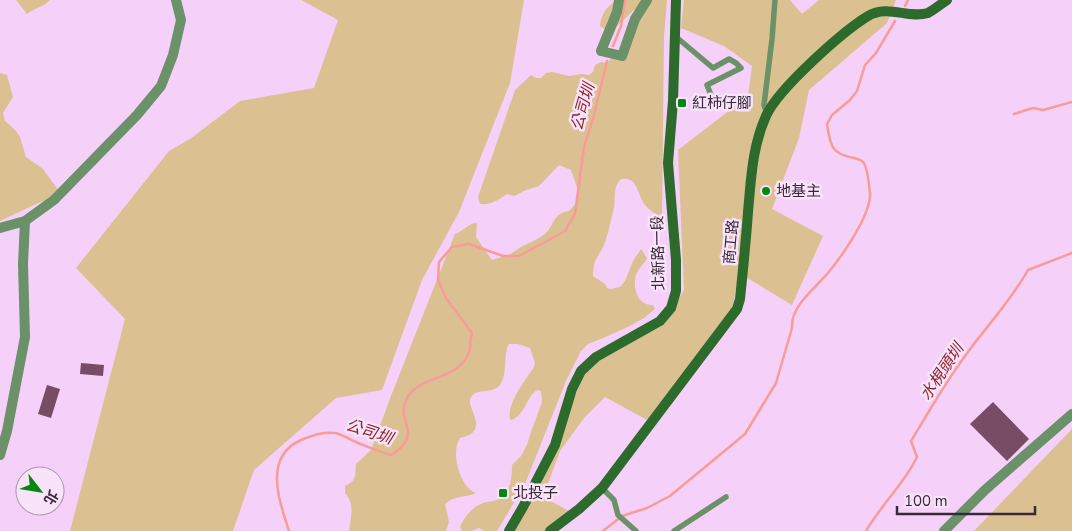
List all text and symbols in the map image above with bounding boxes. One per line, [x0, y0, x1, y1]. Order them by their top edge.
water label: 公司圳 [566, 79, 601, 133]
place label: 紅柿仔腳 [692, 93, 752, 113]
marker: 紅柿仔腳 [676, 97, 688, 109]
place label: 地基主 [776, 181, 821, 201]
marker: 地基主 [760, 185, 772, 197]
street label: 北新路一段 [647, 215, 669, 291]
street label: 商工路 [719, 219, 743, 265]
water label: 水梘頭圳 [915, 338, 970, 405]
water label: 公司圳 [343, 414, 397, 450]
north arrow [15, 466, 65, 516]
place label: 北投子 [513, 483, 558, 503]
scale bar [897, 484, 1034, 516]
text: 北 [39, 487, 62, 508]
marker: 北投子 [497, 487, 509, 499]
text: 100 m [904, 491, 948, 511]

